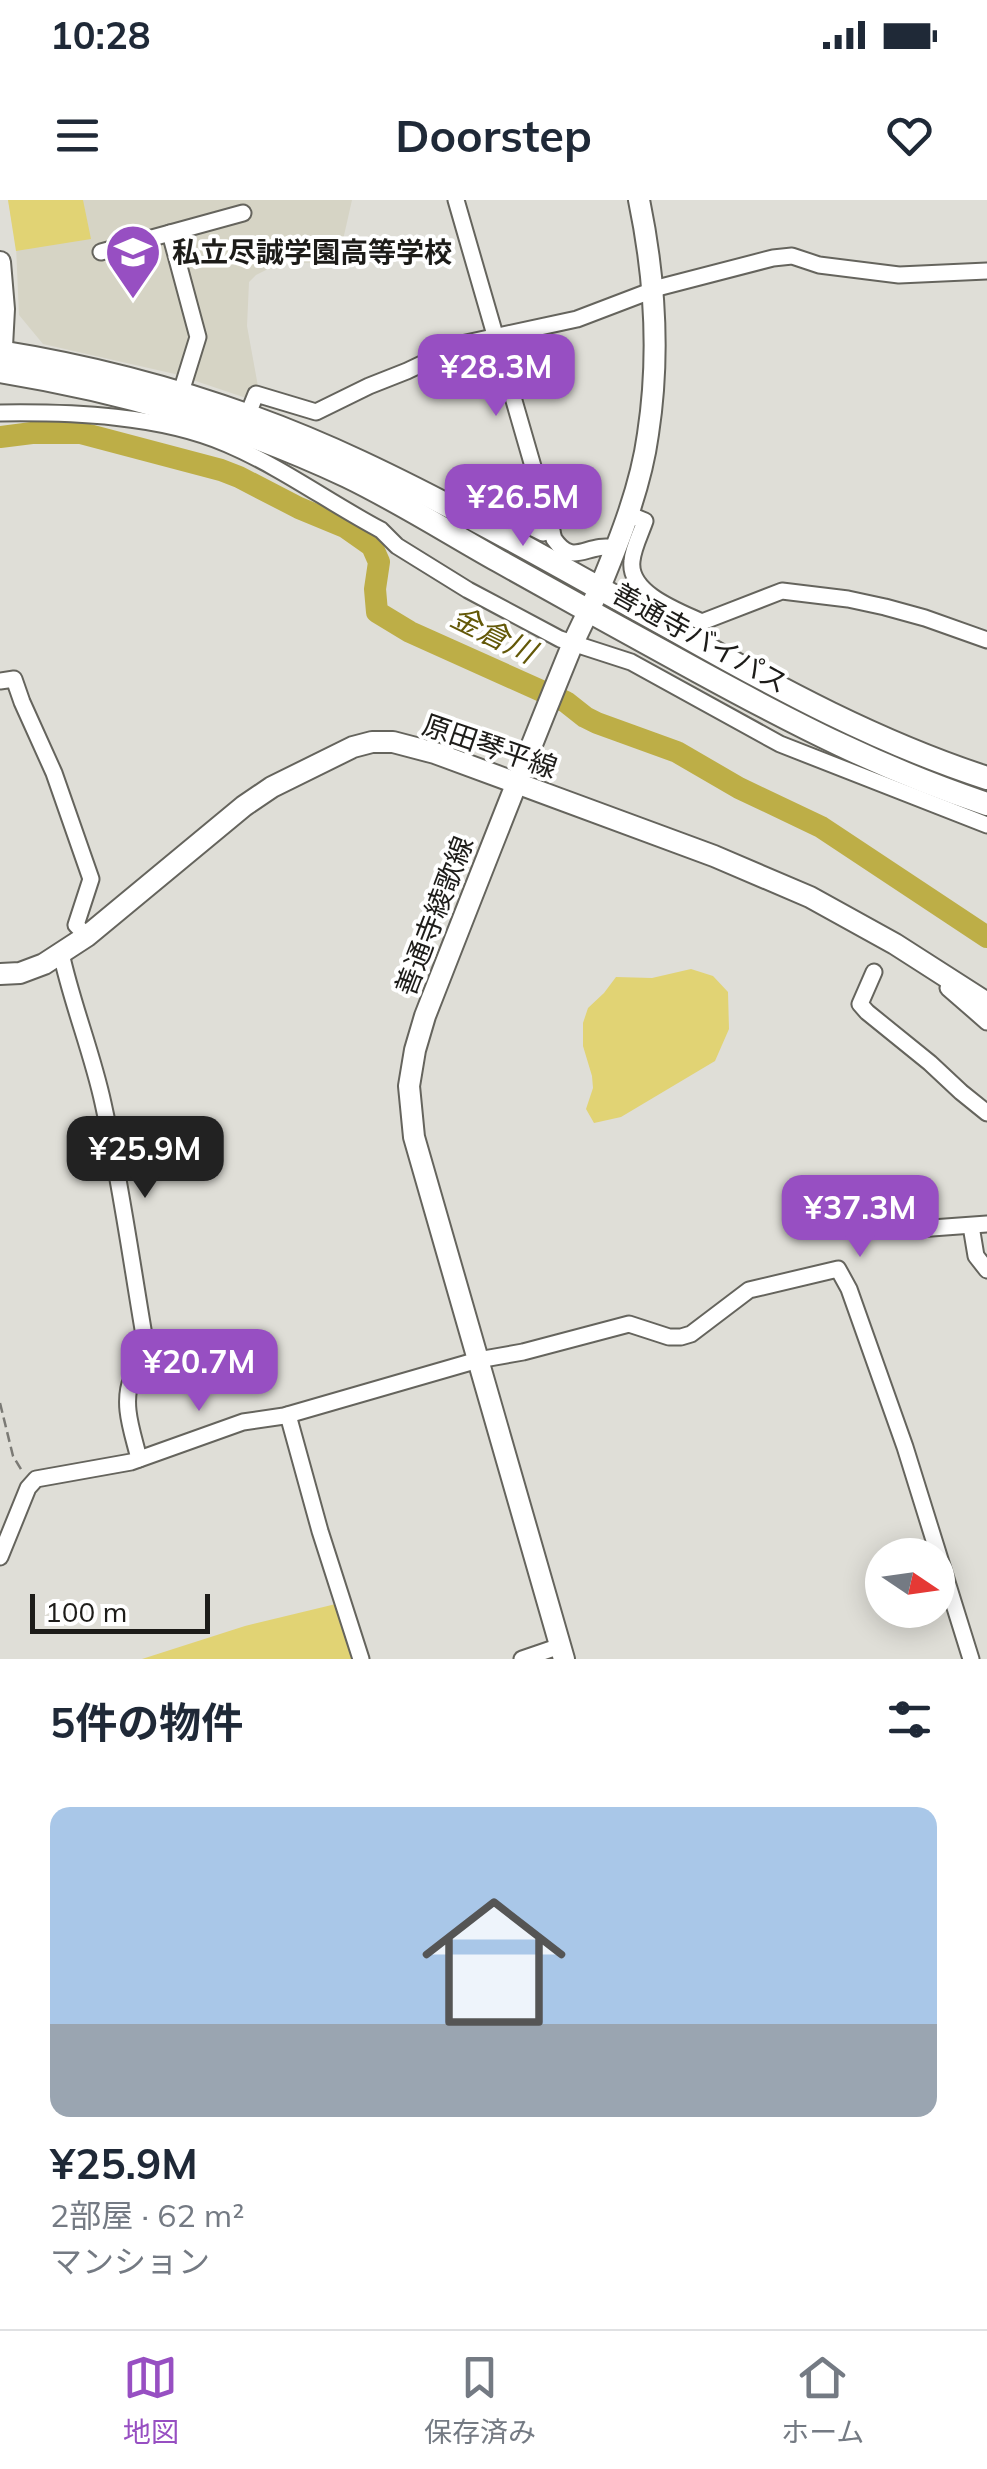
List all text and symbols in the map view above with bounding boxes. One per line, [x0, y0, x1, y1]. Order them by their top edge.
text: 10:28 [50, 11, 151, 59]
text: Doorstep [395, 107, 592, 163]
icon: menu [50, 108, 105, 163]
icon: heart [882, 108, 937, 163]
school or university icon: 私立尽誠学園高等学校 [103, 222, 163, 301]
place label: 私立尽誠学園高等学校 [172, 234, 452, 269]
pin: ¥28.3M [415, 334, 577, 419]
text: ¥28.3M [440, 346, 552, 386]
pin: ¥26.5M [442, 464, 604, 549]
text: ¥26.5M [467, 476, 579, 516]
street label: 善通寺バイパス [606, 575, 794, 700]
water label: 金倉川 [445, 597, 545, 672]
street label: 原田琴平線 [418, 706, 562, 785]
street label: 善通寺綾歌線 [387, 831, 480, 1001]
pin: ¥25.9M [64, 1116, 226, 1201]
text: ¥25.9M [89, 1128, 201, 1168]
pin: ¥37.3M [779, 1175, 941, 1260]
text: ¥37.3M [804, 1187, 916, 1227]
pin: ¥20.7M [118, 1329, 280, 1414]
text: ¥20.7M [143, 1341, 255, 1381]
north arrow [865, 1538, 955, 1628]
map controls [865, 1538, 955, 1628]
scale bar [30, 1589, 210, 1634]
text: 100 m [45, 1594, 127, 1629]
icon: filters [882, 1692, 937, 1747]
text: 5件の物件 [50, 1696, 243, 1749]
icon: home [404, 1872, 584, 2052]
text: ¥25.9M [50, 2137, 198, 2190]
text: 2部屋 · 62 m² [50, 2195, 244, 2235]
text: マンション [50, 2241, 210, 2281]
tab: 地図 [123, 2350, 179, 2450]
tab: 保存済み [424, 2350, 536, 2450]
tab: ホーム [781, 2350, 864, 2450]

